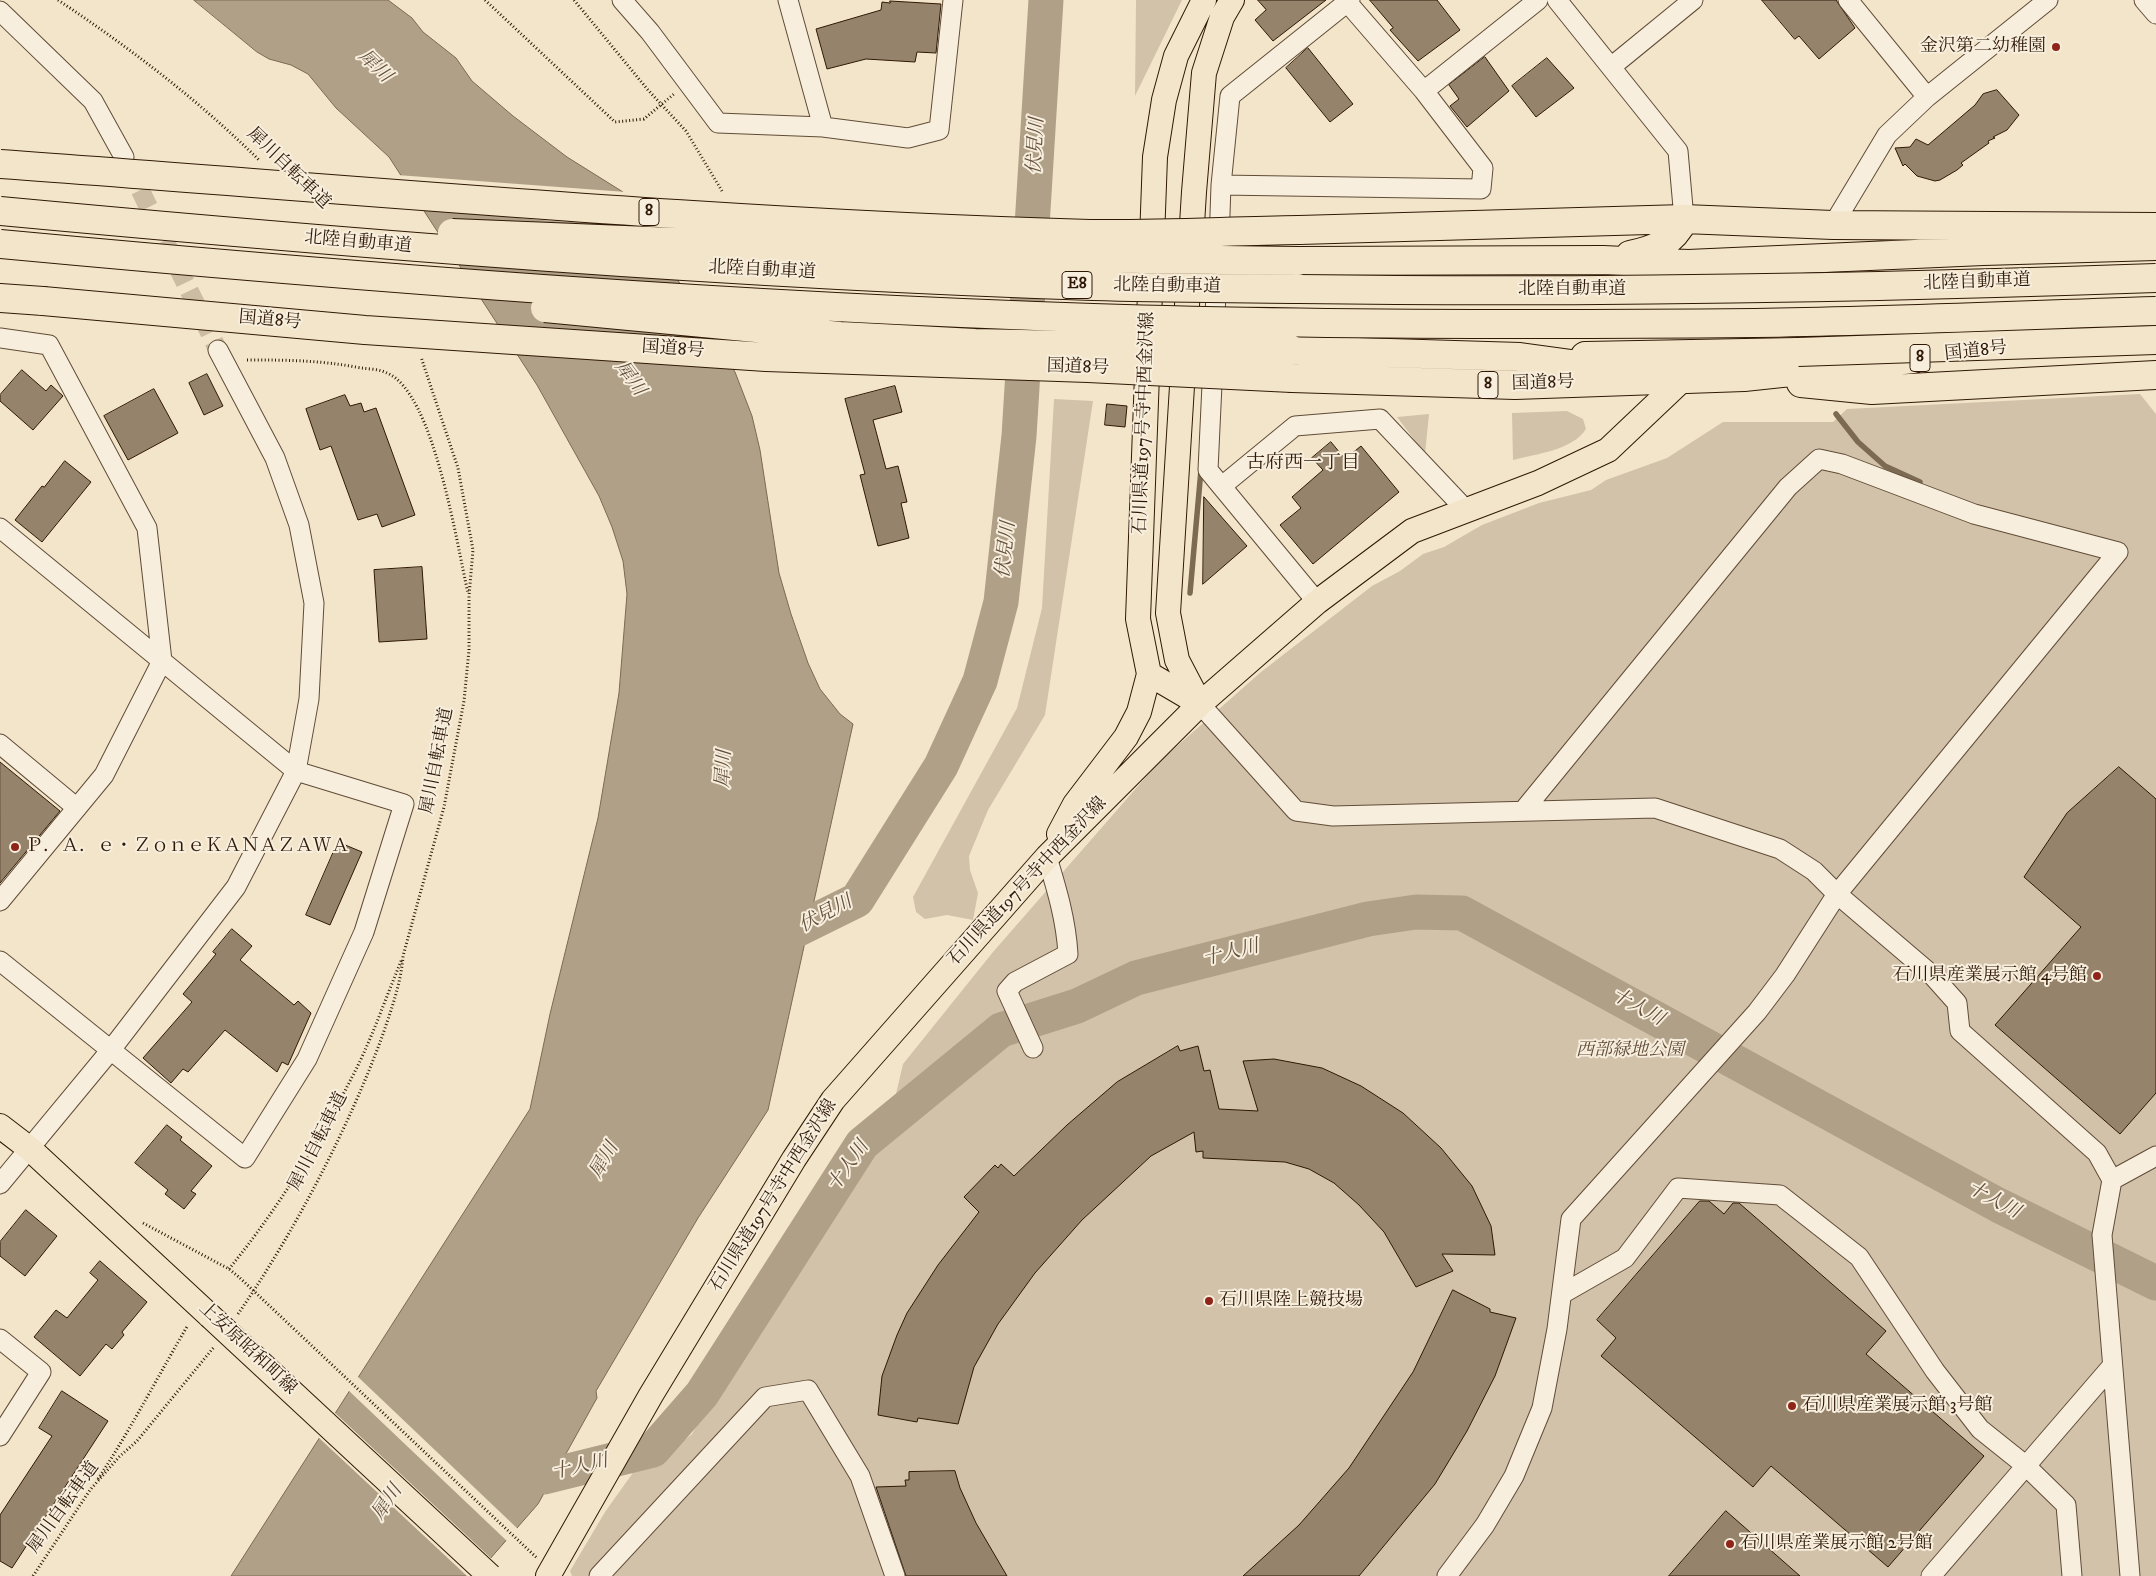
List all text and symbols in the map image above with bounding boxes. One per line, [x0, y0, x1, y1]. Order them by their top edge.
place label: 金沢第二幼稚園 [1920, 36, 2046, 58]
marker: 金沢第二幼稚園 [2050, 41, 2062, 53]
water label: 犀川 [352, 46, 396, 88]
water label: 伏見川 [1024, 117, 1050, 175]
street label: 犀川自転車道 [242, 124, 334, 214]
road number: 8 [639, 198, 659, 226]
street label: 北陸自動車道 [303, 228, 413, 258]
street label: 北陸自動車道 [708, 257, 816, 285]
street label: 北陸自動車道 [1923, 270, 2031, 296]
road number: E8 [1062, 272, 1092, 298]
street label: 北陸自動車道 [1113, 275, 1221, 299]
street label: 北陸自動車道 [1518, 279, 1626, 301]
street label: 国道8号 [238, 307, 302, 335]
street label: 石川県道197号寺中西金沢線 [1130, 311, 1160, 535]
street label: 国道8号 [641, 337, 705, 363]
street label: 国道8号 [1944, 338, 2008, 366]
road number: 8 [1910, 344, 1930, 372]
street label: 国道8号 [1046, 356, 1110, 380]
water label: 犀川 [609, 357, 649, 401]
road number: 8 [1478, 372, 1498, 398]
street label: 国道8号 [1511, 372, 1575, 396]
district label: 古府西一丁目 [1246, 453, 1360, 475]
water label: 伏見川 [993, 520, 1021, 580]
street label: 犀川自転車道 [417, 706, 459, 816]
water label: 犀川 [713, 749, 737, 789]
street label: 石川県道197号寺中西金沢線 [944, 793, 1112, 971]
place label: Ｐ．Ａ．ｅ・ＺｏｎｅＫＡＮＡＺＡＷＡ [25, 836, 349, 858]
marker: Ｐ．Ａ．ｅ・ＺｏｎｅＫＡＮＡＺＡＷＡ [9, 841, 21, 853]
water label: 伏見川 [795, 892, 857, 938]
water label: 十人川 [1201, 936, 1261, 972]
place label: 石川県産業展示館 4号館 [1893, 965, 2087, 987]
marker: 石川県産業展示館 4号館 [2091, 970, 2103, 982]
water label: 十人川 [1607, 984, 1667, 1032]
park label: 西部緑地公園 [1576, 1040, 1684, 1062]
street label: 犀川自転車道 [285, 1089, 353, 1195]
street label: 石川県道197号寺中西金沢線 [706, 1096, 842, 1296]
water label: 十人川 [823, 1137, 875, 1197]
water label: 犀川 [586, 1139, 624, 1183]
water label: 十人川 [1962, 1178, 2024, 1224]
place label: 石川県陸上競技場 [1219, 1290, 1363, 1312]
marker: 石川県陸上競技場 [1203, 1295, 1215, 1307]
street label: 上安原昭和町線 [194, 1298, 300, 1400]
place label: 石川県産業展示館 3号館 [1802, 1395, 1993, 1417]
marker: 石川県産業展示館 3号館 [1786, 1400, 1798, 1412]
water label: 十人川 [550, 1450, 610, 1486]
street label: 犀川自転車道 [24, 1458, 104, 1558]
water label: 犀川 [368, 1481, 408, 1525]
place label: 石川県産業展示館 2号館 [1740, 1533, 1933, 1555]
marker: 石川県産業展示館 2号館 [1724, 1538, 1736, 1550]

